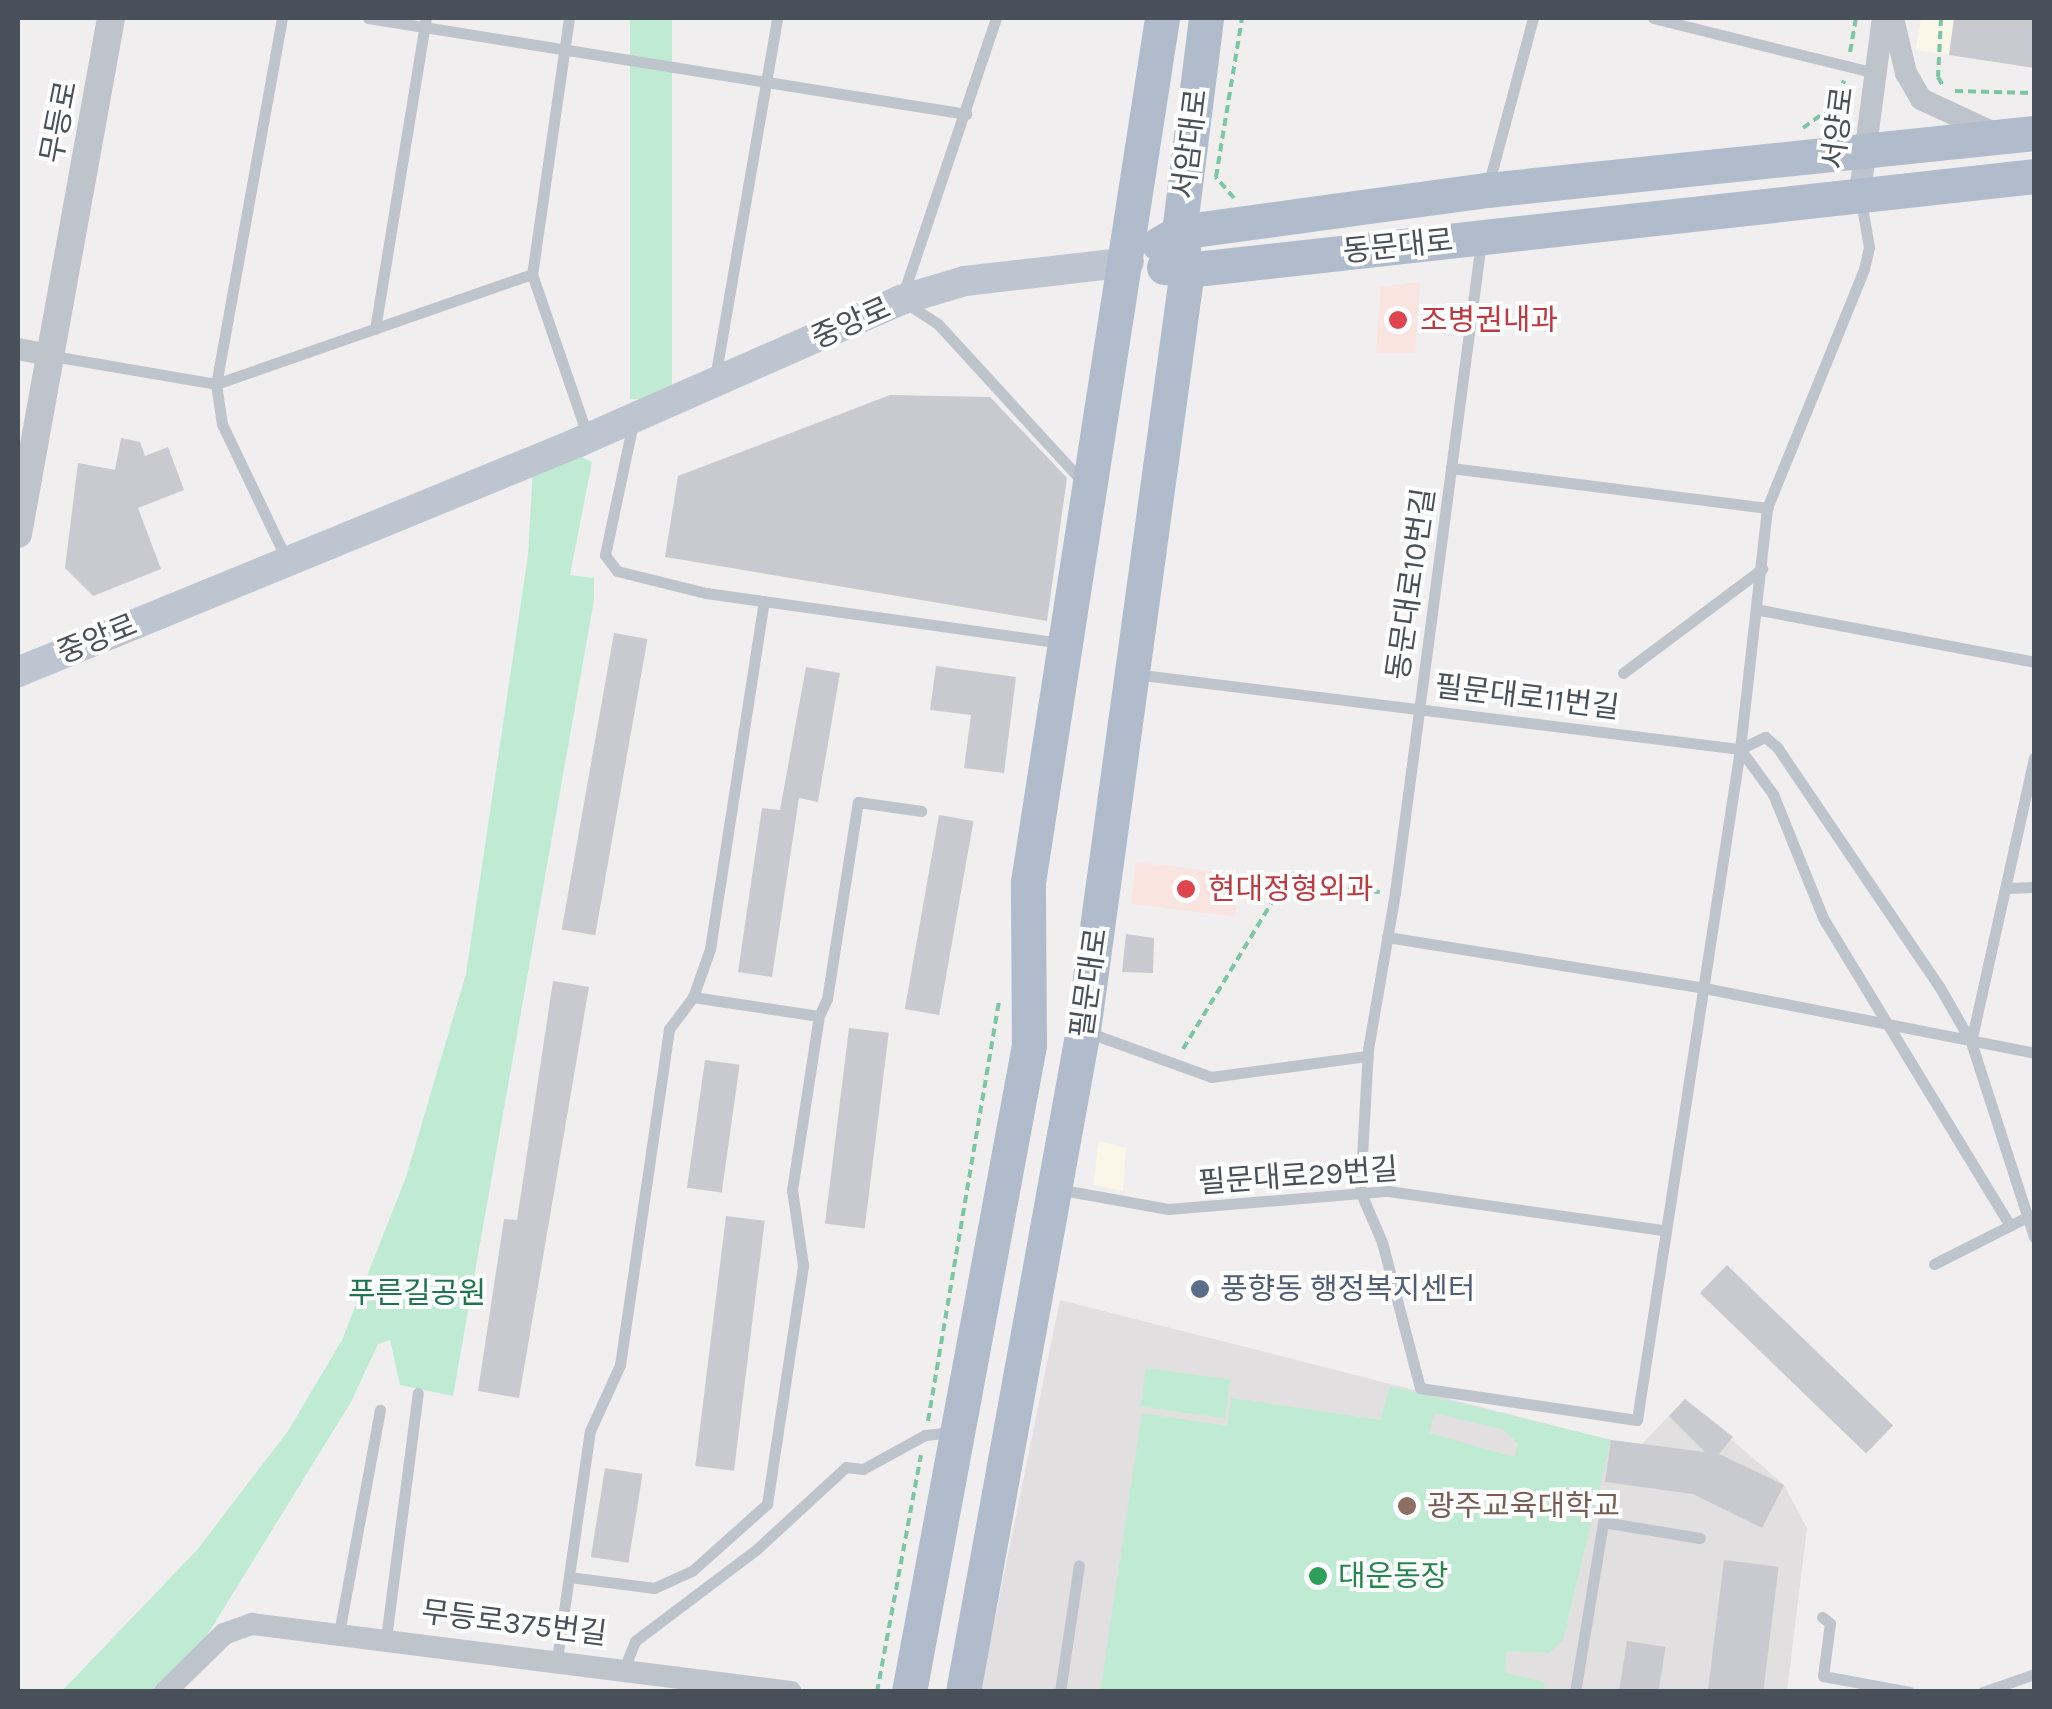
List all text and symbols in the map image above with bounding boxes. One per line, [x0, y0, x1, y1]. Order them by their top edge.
street label: 무등로 [33, 78, 85, 166]
street label: 서양로 [1815, 85, 1861, 171]
street label: 서암대로 [1165, 87, 1215, 201]
street label: 동문대로 [1341, 222, 1455, 270]
street label: 중앙로 [806, 290, 896, 356]
place label: 조병권내과 [1420, 302, 1558, 338]
marker: 조병권내과 [1385, 307, 1411, 333]
street label: 동문대로10번길 [1380, 486, 1442, 682]
street label: 중앙로 [52, 607, 142, 671]
street label: 필문대로11번길 [1433, 668, 1621, 726]
place label: 현대정형외과 [1208, 871, 1374, 907]
marker: 현대정형외과 [1173, 876, 1199, 902]
street label: 필문대로 [1063, 926, 1115, 1040]
street label: 필문대로29번길 [1197, 1151, 1399, 1201]
place label: 풍향동 행정복지센터 [1220, 1271, 1476, 1307]
park label: 푸른길공원 [348, 1275, 486, 1311]
marker: 풍향동 행정복지센터 [1189, 1278, 1211, 1300]
place label: 광주교육대학교 [1427, 1488, 1620, 1524]
marker: 광주교육대학교 [1396, 1495, 1418, 1517]
place label: 대운동장 [1338, 1558, 1448, 1594]
marker: 대운동장 [1307, 1565, 1329, 1587]
street label: 무등로375번길 [419, 1594, 609, 1652]

